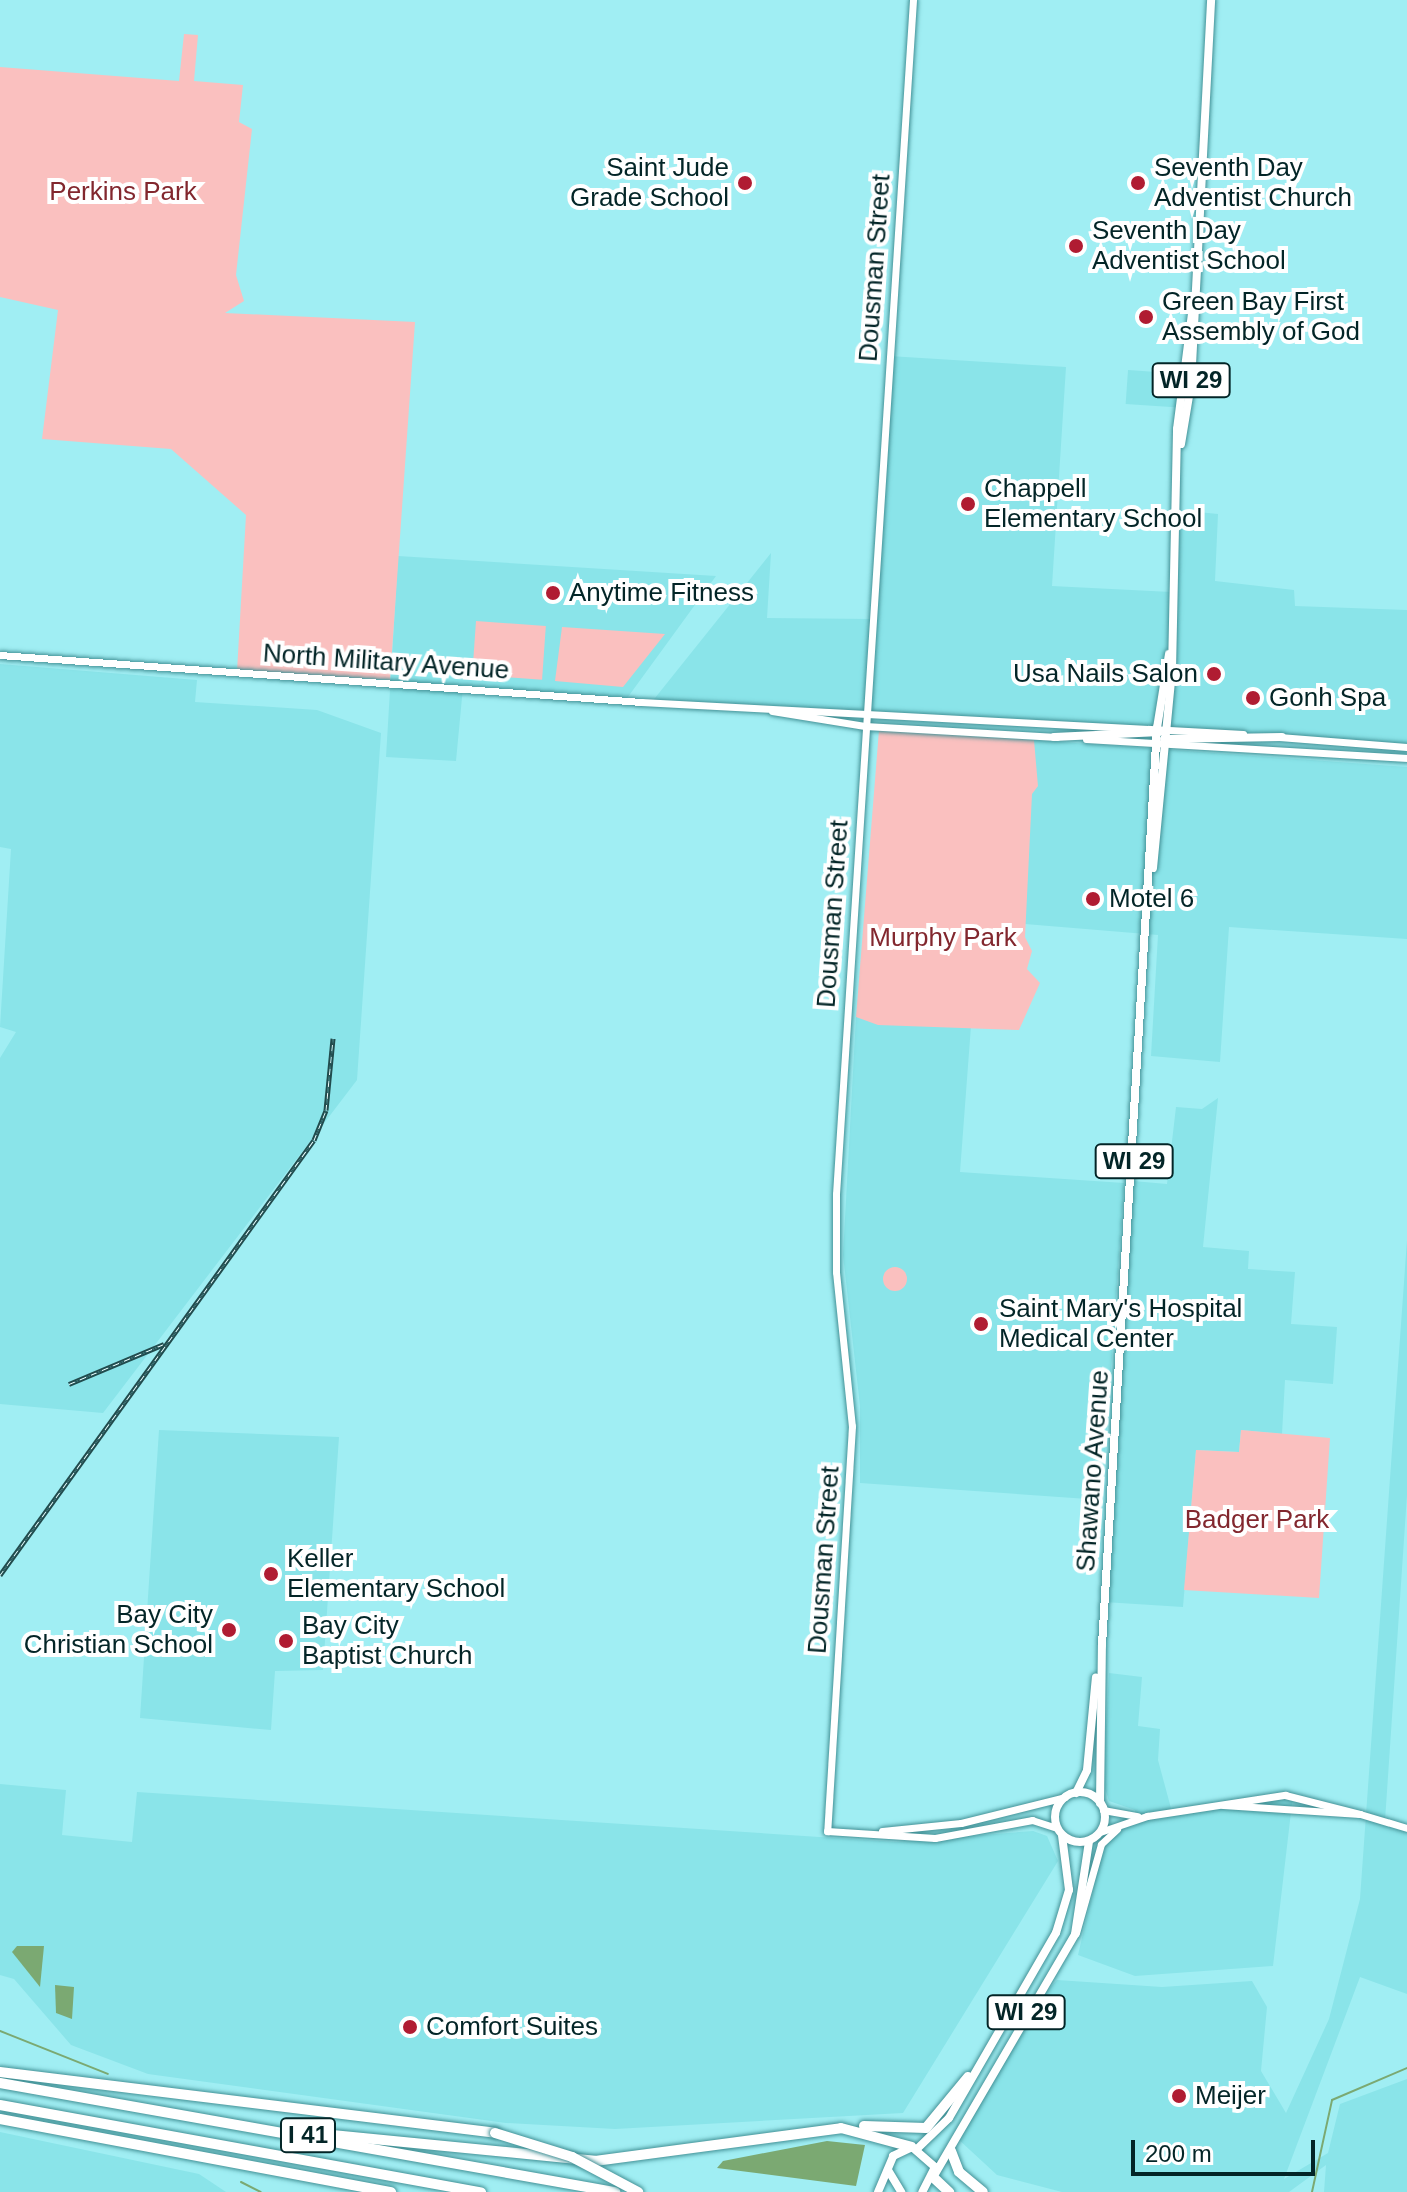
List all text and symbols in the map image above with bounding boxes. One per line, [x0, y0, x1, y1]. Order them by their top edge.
place label: Saint Jude Grade School [570, 152, 729, 214]
place label: Seventh Day Adventist Church [1154, 152, 1352, 214]
street label: Dousman Street [853, 173, 897, 363]
marker: Saint Jude Grade School [736, 174, 754, 192]
marker: Seventh Day Adventist Church [1129, 174, 1147, 192]
park label: Perkins Park [49, 176, 197, 208]
place label: Seventh Day Adventist School [1092, 215, 1286, 276]
marker: Seventh Day Adventist School [1067, 237, 1085, 255]
place label: Green Bay First Assembly of God [1162, 286, 1360, 348]
marker: Green Bay First Assembly of God [1137, 308, 1155, 326]
road number: WI 29 [1151, 360, 1231, 400]
place label: Chappell Elementary School [984, 473, 1202, 534]
marker: Chappell Elementary School [959, 495, 977, 513]
place label: Anytime Fitness [569, 577, 754, 609]
marker: Anytime Fitness [544, 584, 562, 602]
street label: North Military Avenue [261, 638, 511, 686]
place label: Usa Nails Salon [1013, 658, 1198, 690]
marker: Usa Nails Salon [1205, 665, 1223, 683]
place label: Gonh Spa [1269, 682, 1386, 714]
marker: Gonh Spa [1244, 689, 1262, 707]
street label: Dousman Street [811, 819, 855, 1009]
place label: Motel 6 [1109, 883, 1194, 915]
marker: Motel 6 [1084, 890, 1102, 908]
park label: Murphy Park [869, 922, 1017, 954]
road number: WI 29 [1094, 1141, 1174, 1181]
place label: Saint Mary's Hospital Medical Center [999, 1293, 1242, 1354]
marker: Saint Mary's Hospital Medical Center [970, 1313, 992, 1335]
street label: Shawano Avenue [1070, 1368, 1116, 1574]
street label: Dousman Street [802, 1465, 846, 1655]
park label: Badger Park [1185, 1504, 1329, 1536]
place label: Keller Elementary School [287, 1543, 505, 1604]
marker: Keller Elementary School [262, 1565, 280, 1583]
place label: Bay City Christian School [24, 1599, 213, 1660]
place label: Bay City Baptist Church [302, 1610, 473, 1672]
marker: Bay City Christian School [220, 1621, 238, 1639]
marker: Bay City Baptist Church [277, 1632, 295, 1650]
road number: WI 29 [986, 1992, 1066, 2032]
place label: Comfort Suites [426, 2011, 598, 2043]
marker: Comfort Suites [401, 2018, 419, 2036]
place label: Meijer [1195, 2080, 1266, 2112]
marker: Meijer [1170, 2087, 1188, 2105]
road number: I 41 [278, 2115, 338, 2155]
scale bar [1135, 2124, 1319, 2174]
text: 200 m [1145, 2140, 1212, 2167]

